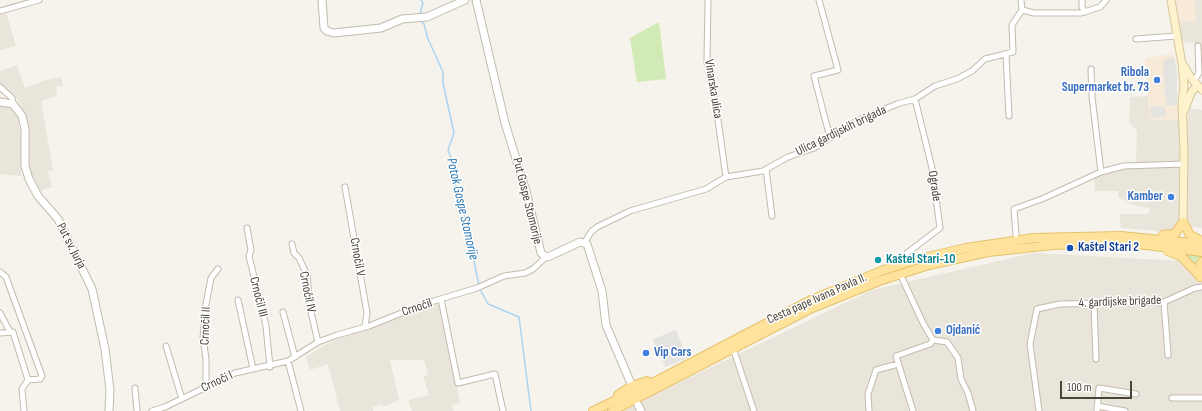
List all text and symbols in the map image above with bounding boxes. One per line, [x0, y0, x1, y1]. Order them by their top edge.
street label: Vinarska ulica [701, 58, 725, 120]
place label: Ribola Supermarket br. 73 [1062, 65, 1149, 96]
marker: Ribola Supermarket br. 73 [1152, 75, 1162, 85]
street label: Ulica gardijskih brigada [793, 102, 889, 160]
water label: Potok Gospe Stomorije [442, 156, 482, 262]
street label: Put Gospe Stomorije [509, 156, 545, 246]
street label: Ograde [924, 170, 944, 202]
place label: Kamber [1128, 189, 1163, 205]
marker: Kamber [1166, 192, 1176, 202]
street label: Put sv. Jurja [53, 220, 89, 272]
street label: Crnočil V [346, 236, 368, 278]
place label: Kaštel Stari 2 [1078, 240, 1139, 256]
marker: Kaštel Stari 2 [1065, 243, 1075, 253]
place label: Kaštel Stari-10 [886, 252, 955, 268]
marker: Kaštel Stari-10 [873, 255, 883, 265]
street label: Crnočil IV [295, 270, 319, 314]
street label: Cesta pape Ivana Pavla II. [765, 270, 869, 328]
street label: Crnočil III [245, 275, 271, 319]
street label: 4. gardijske brigade [1078, 293, 1162, 311]
street label: Crnočil [400, 296, 434, 320]
street label: Crnočil II [198, 307, 214, 345]
place label: Ojdanić [946, 323, 980, 339]
marker: Ojdanić [933, 326, 943, 336]
place label: Vip Cars [654, 345, 691, 361]
marker: Vip Cars [641, 348, 651, 358]
street label: Crnoči l [199, 368, 235, 396]
scale bar [1062, 373, 1134, 399]
text: 100 m [1067, 380, 1092, 395]

